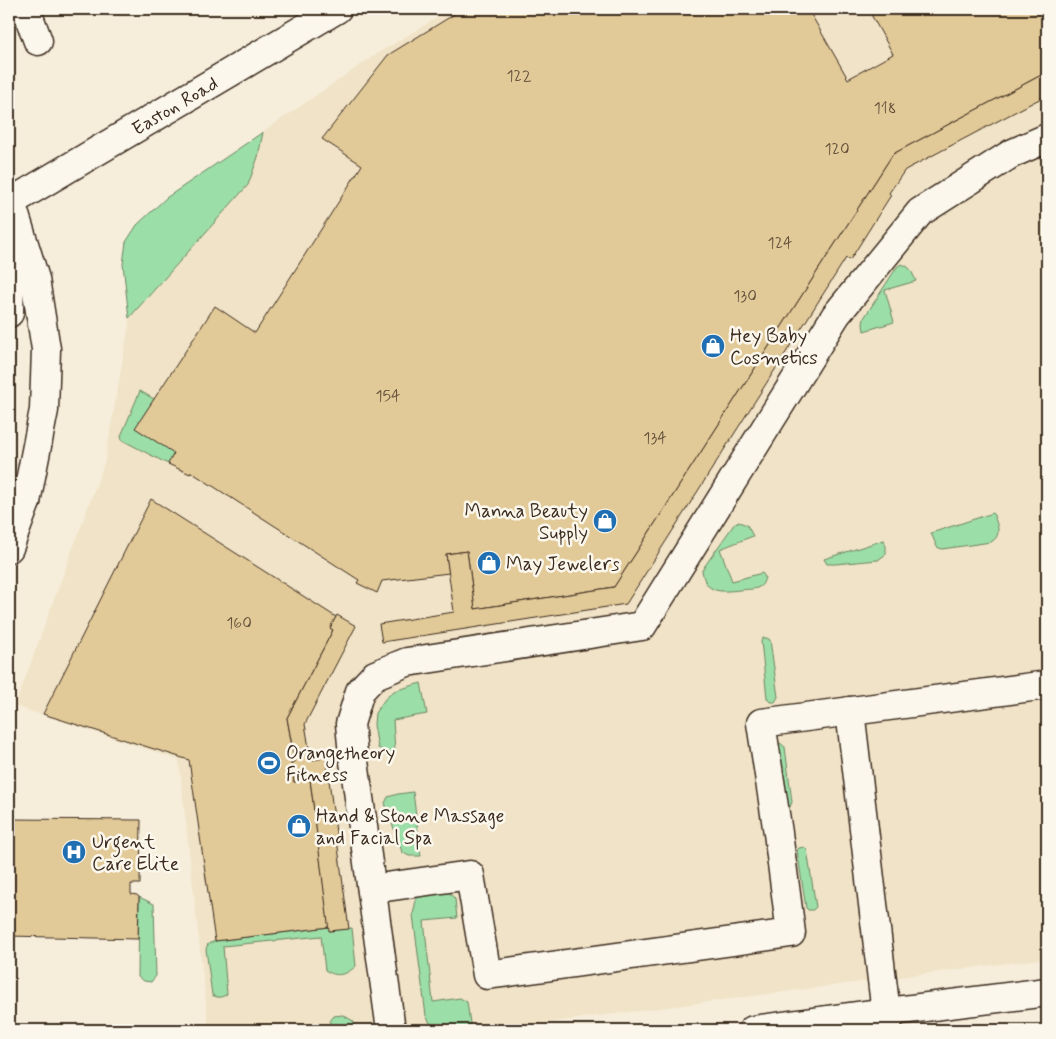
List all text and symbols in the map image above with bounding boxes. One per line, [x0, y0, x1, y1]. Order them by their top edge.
house number: 122 [506, 66, 532, 87]
street label: Easton Road [128, 71, 223, 142]
house number: 118 [874, 98, 896, 119]
house number: 120 [824, 139, 850, 160]
house number: 124 [767, 233, 793, 254]
house number: 130 [733, 286, 757, 307]
place label: Hey Baby Cosmetics [730, 324, 818, 371]
shop icon: Hey Baby Cosmetics [700, 333, 726, 359]
house number: 154 [375, 386, 401, 407]
house number: 134 [643, 428, 667, 449]
place label: Manna Beauty Supply [465, 499, 588, 546]
shop icon: Manna Beauty Supply [592, 508, 618, 534]
shop icon: May Jewelers [476, 550, 502, 576]
place label: May Jewelers [506, 552, 620, 577]
house number: 160 [226, 613, 252, 634]
place label: Orangetheory Fitness [286, 741, 395, 788]
sports icon: Orangetheory Fitness [256, 750, 282, 776]
place label: Hand & Stone Massage and Facial Spa [316, 804, 504, 851]
shop icon: Hand & Stone Massage and Facial Spa [286, 813, 312, 839]
place label: Urgent Care Elite [92, 830, 179, 877]
hospital icon: Urgent Care Elite [61, 839, 87, 865]

